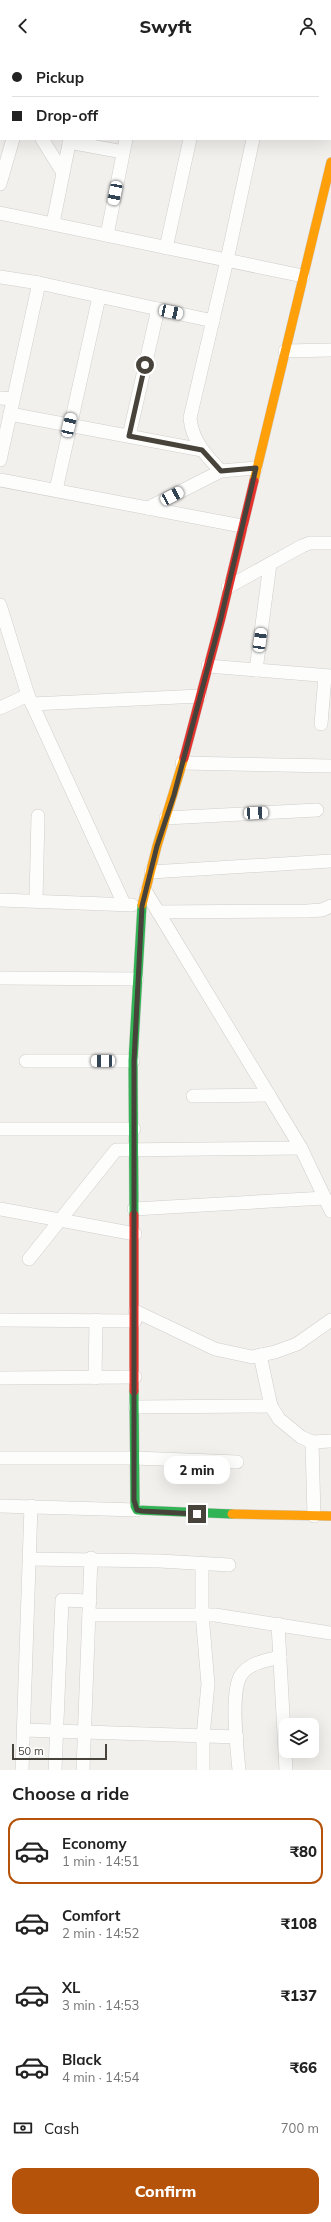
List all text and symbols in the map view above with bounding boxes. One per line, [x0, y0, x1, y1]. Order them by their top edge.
icon: back [12, 15, 34, 37]
text: Swyft [140, 15, 191, 38]
icon: person [297, 15, 319, 37]
text: Pickup [36, 68, 84, 87]
text: Drop-off [36, 106, 98, 125]
car [107, 180, 123, 206]
car [158, 304, 184, 320]
route start [136, 356, 154, 374]
car [60, 412, 78, 438]
car [159, 485, 185, 507]
car [252, 627, 268, 653]
car [244, 806, 268, 820]
car [91, 1055, 115, 1067]
callout: 2 min [164, 1456, 230, 1484]
text: 2 min [180, 1462, 214, 1478]
route end [188, 1505, 206, 1523]
map controls [279, 1718, 319, 1758]
button: layers [279, 1718, 319, 1758]
scale bar [12, 1742, 107, 1761]
text: 50 m [18, 1744, 44, 1758]
text: Choose a ride [12, 1782, 129, 1805]
icon: car [14, 1833, 50, 1869]
text: Economy [62, 1834, 127, 1853]
text: ₹80 [290, 1842, 317, 1861]
text: 1 min · 14:51 [62, 1853, 139, 1869]
icon: car [14, 1905, 50, 1941]
text: Comfort [62, 1906, 120, 1925]
text: ₹108 [281, 1914, 317, 1933]
text: 2 min · 14:52 [62, 1925, 139, 1941]
icon: car [14, 1977, 50, 2013]
text: XL [62, 1978, 80, 1997]
text: ₹137 [281, 1986, 317, 2005]
text: 3 min · 14:53 [62, 1997, 139, 2013]
icon: car [14, 2049, 50, 2085]
text: Black [62, 2050, 101, 2069]
text: ₹66 [290, 2058, 317, 2077]
text: 4 min · 14:54 [62, 2069, 139, 2085]
icon: cash [12, 2117, 34, 2139]
text: Cash [44, 2119, 79, 2138]
text: 700 m [281, 2120, 319, 2136]
button: Confirm [12, 2168, 319, 2214]

